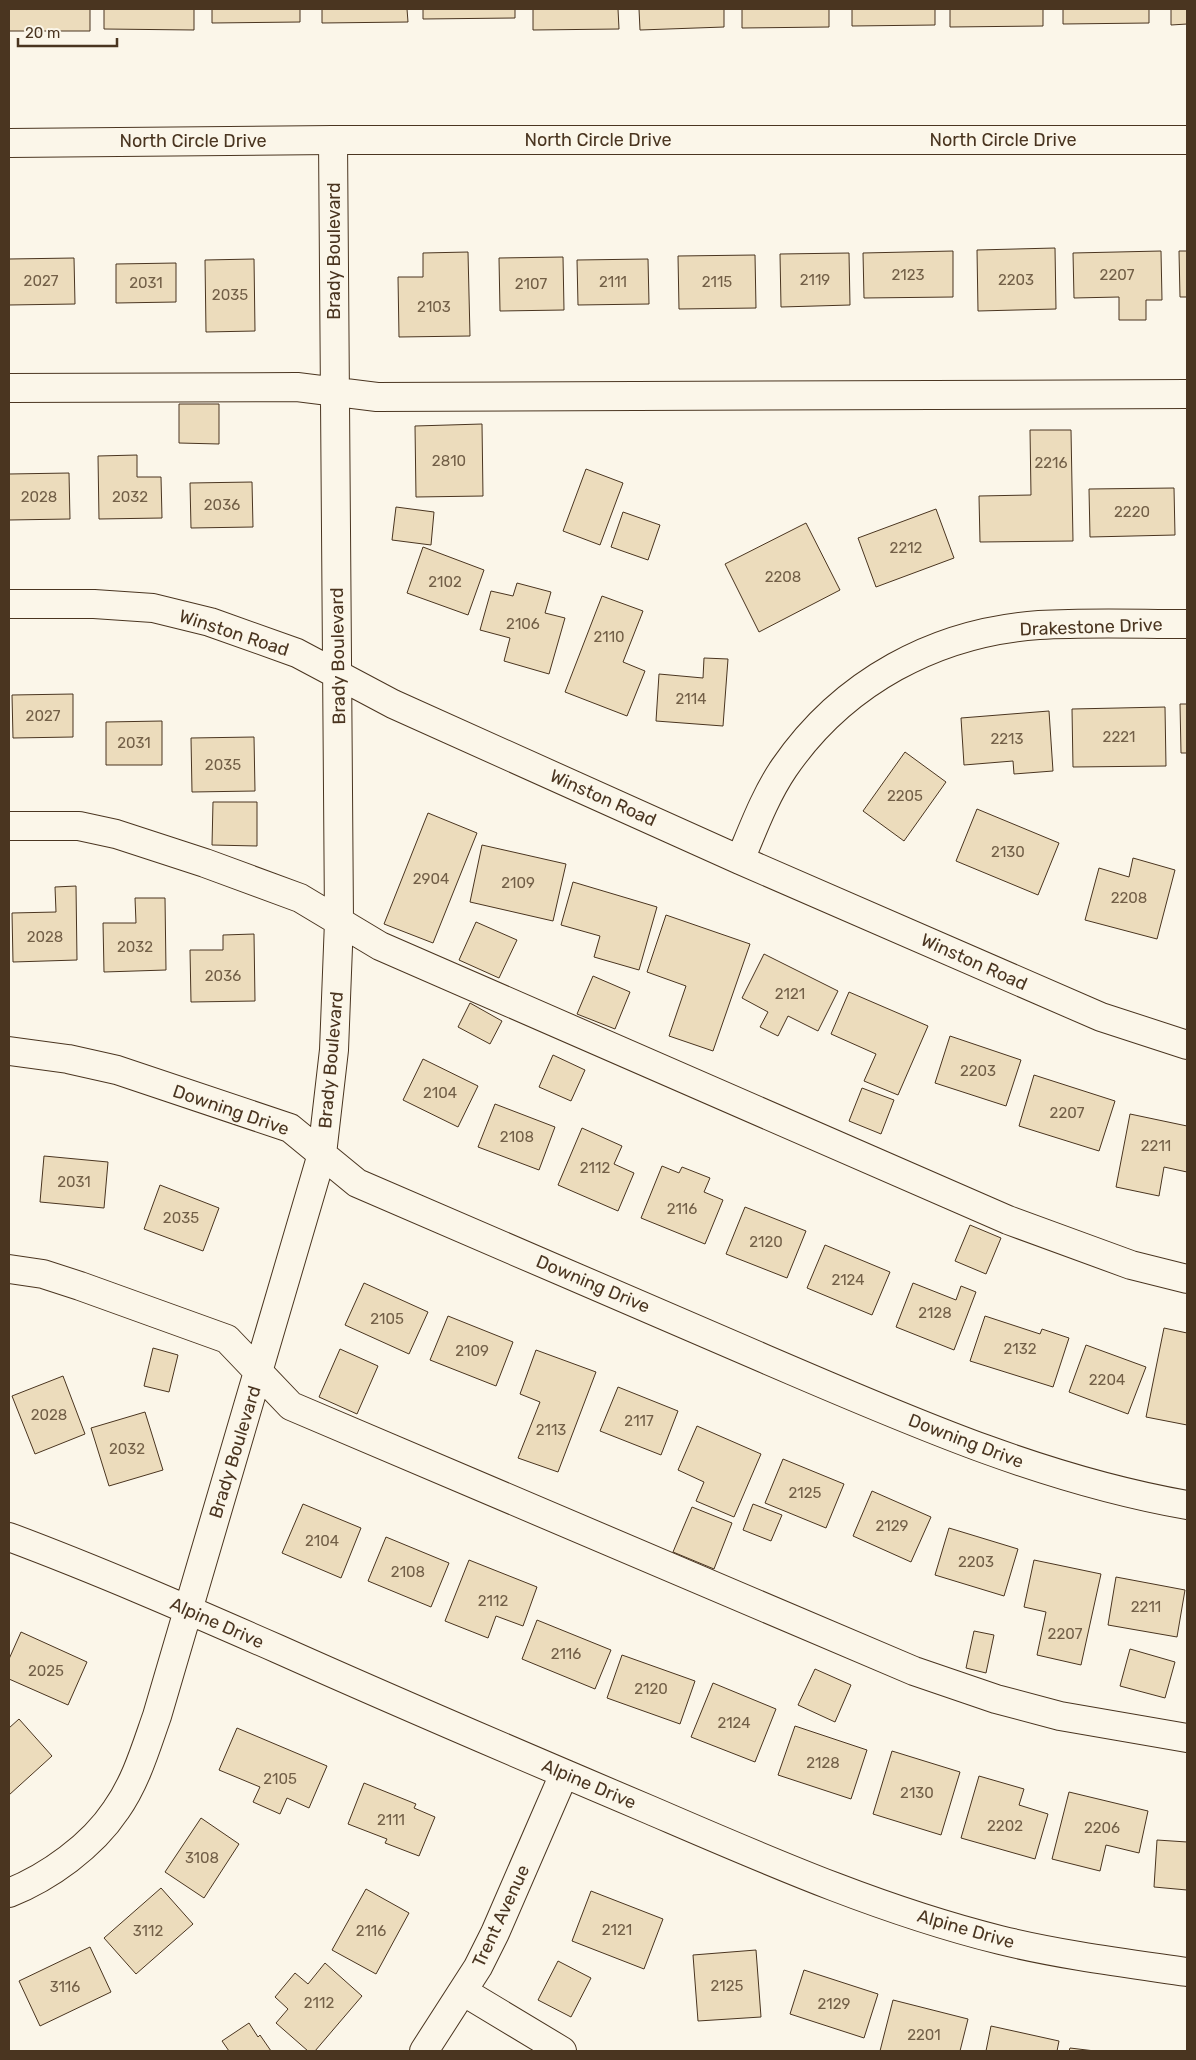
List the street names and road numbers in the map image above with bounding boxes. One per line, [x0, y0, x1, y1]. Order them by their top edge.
street label: North Circle Drive [524, 129, 672, 151]
street label: North Circle Drive [929, 129, 1077, 151]
street label: North Circle Drive [119, 130, 267, 152]
street label: Brady Boulevard [323, 182, 345, 320]
street label: Brady Boulevard [326, 587, 350, 725]
street label: Winston Road [176, 605, 292, 661]
street label: Drakestone Drive [1019, 614, 1163, 640]
street label: Winston Road [546, 765, 660, 831]
street label: Winston Road [917, 929, 1031, 995]
street label: Brady Boulevard [314, 991, 348, 1129]
street label: Downing Drive [170, 1080, 292, 1140]
street label: Downing Drive [533, 1250, 653, 1318]
street label: Brady Boulevard [204, 1383, 266, 1521]
street label: Downing Drive [905, 1409, 1027, 1473]
street label: Alpine Drive [167, 1593, 267, 1653]
street label: Alpine Drive [539, 1754, 639, 1814]
street label: Trent Avenue [468, 1861, 534, 1971]
street label: Alpine Drive [915, 1905, 1017, 1953]

